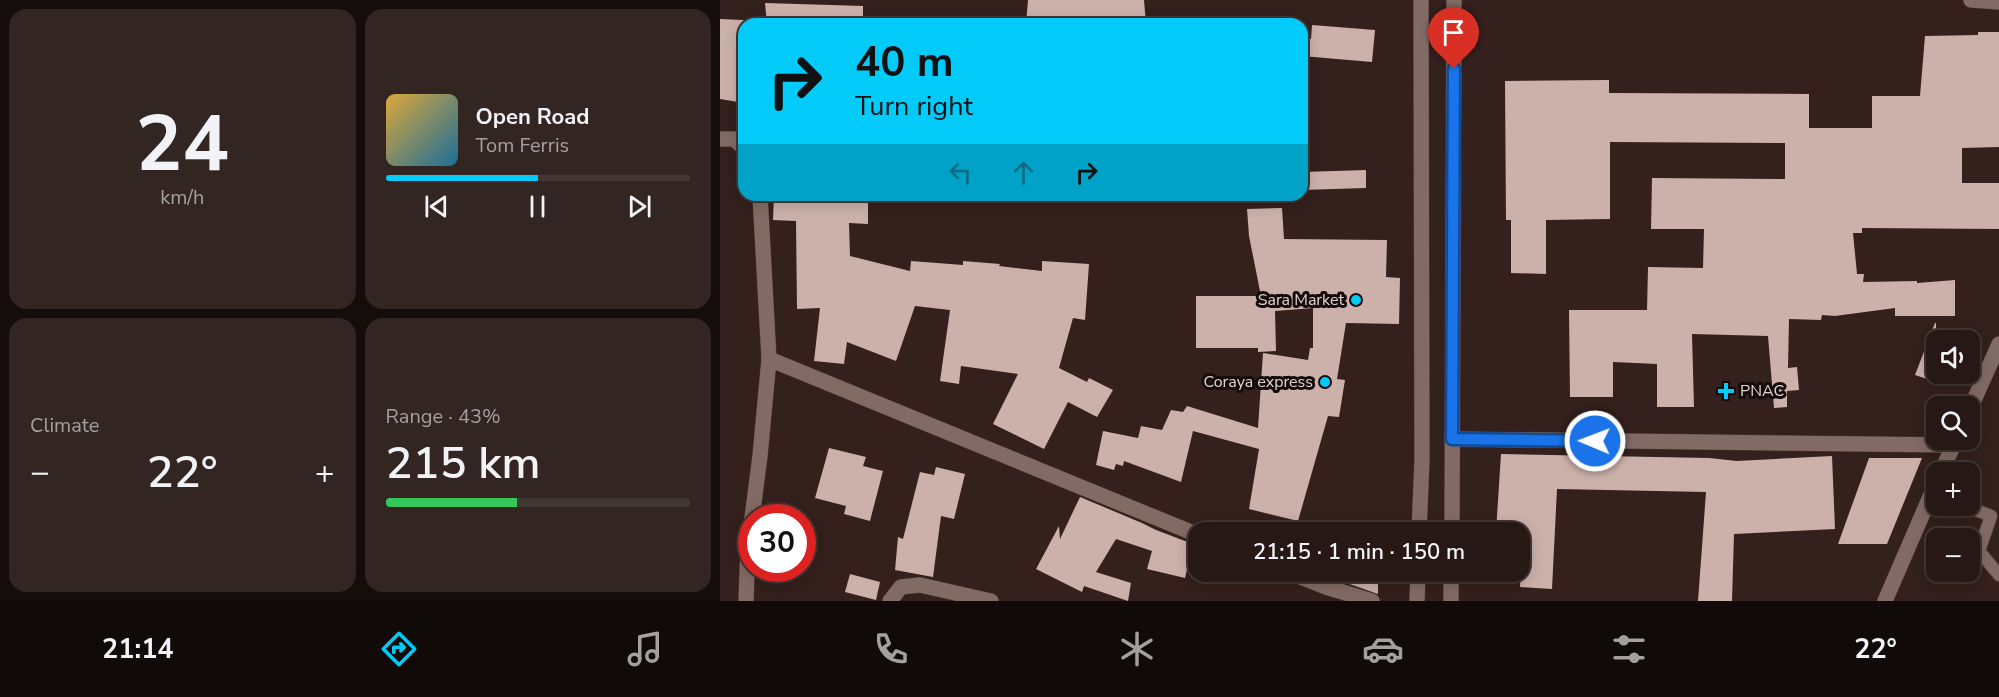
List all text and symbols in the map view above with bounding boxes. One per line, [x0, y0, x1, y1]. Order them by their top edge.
pin [1428, 7, 1479, 69]
icon: arrive [1437, 16, 1470, 49]
text: 40 m [855, 34, 954, 91]
icon: right [756, 42, 834, 120]
text: Turn right [855, 88, 973, 125]
text: 24 [135, 91, 229, 198]
text: Open Road [476, 102, 589, 132]
text: Tom Ferris [476, 132, 569, 159]
icon: left [944, 156, 977, 189]
icon: ahead [1007, 156, 1040, 189]
icon: right [1070, 156, 1103, 189]
text: km/h [160, 184, 204, 211]
icon: previous [420, 190, 453, 223]
icon: pause [521, 190, 554, 223]
icon: next [623, 190, 656, 223]
place label: Sara Market [1258, 289, 1344, 311]
marker: Sara Market [1349, 293, 1363, 307]
map controls [1926, 330, 1980, 582]
button: sound [1926, 330, 1980, 384]
place label: Coraya express [1203, 371, 1313, 393]
marker: Coraya express [1318, 375, 1332, 389]
place label: PNAC [1740, 380, 1784, 402]
marker: PNAC [1717, 382, 1735, 400]
button: search [1926, 396, 1980, 450]
text: Range · 43% [386, 403, 501, 430]
position arrow [1563, 409, 1627, 473]
text: Climate [30, 412, 99, 439]
text: 215 km [386, 433, 541, 494]
text: 22° [147, 442, 218, 503]
text: − [30, 450, 50, 495]
text: + [315, 450, 334, 495]
button: + [1926, 462, 1980, 516]
speed limit sign: 30 [738, 504, 816, 582]
button: − [1926, 528, 1980, 582]
text: 21:15 · 1 min · 150 m [1253, 537, 1465, 567]
icon: directions [378, 628, 420, 670]
icon: music [624, 628, 666, 670]
icon: phone [870, 628, 912, 670]
icon: climate [1116, 628, 1158, 670]
icon: car [1362, 628, 1404, 670]
icon: filters [1608, 628, 1650, 670]
text: 21:14 [102, 631, 174, 668]
text: 22° [1854, 631, 1897, 668]

